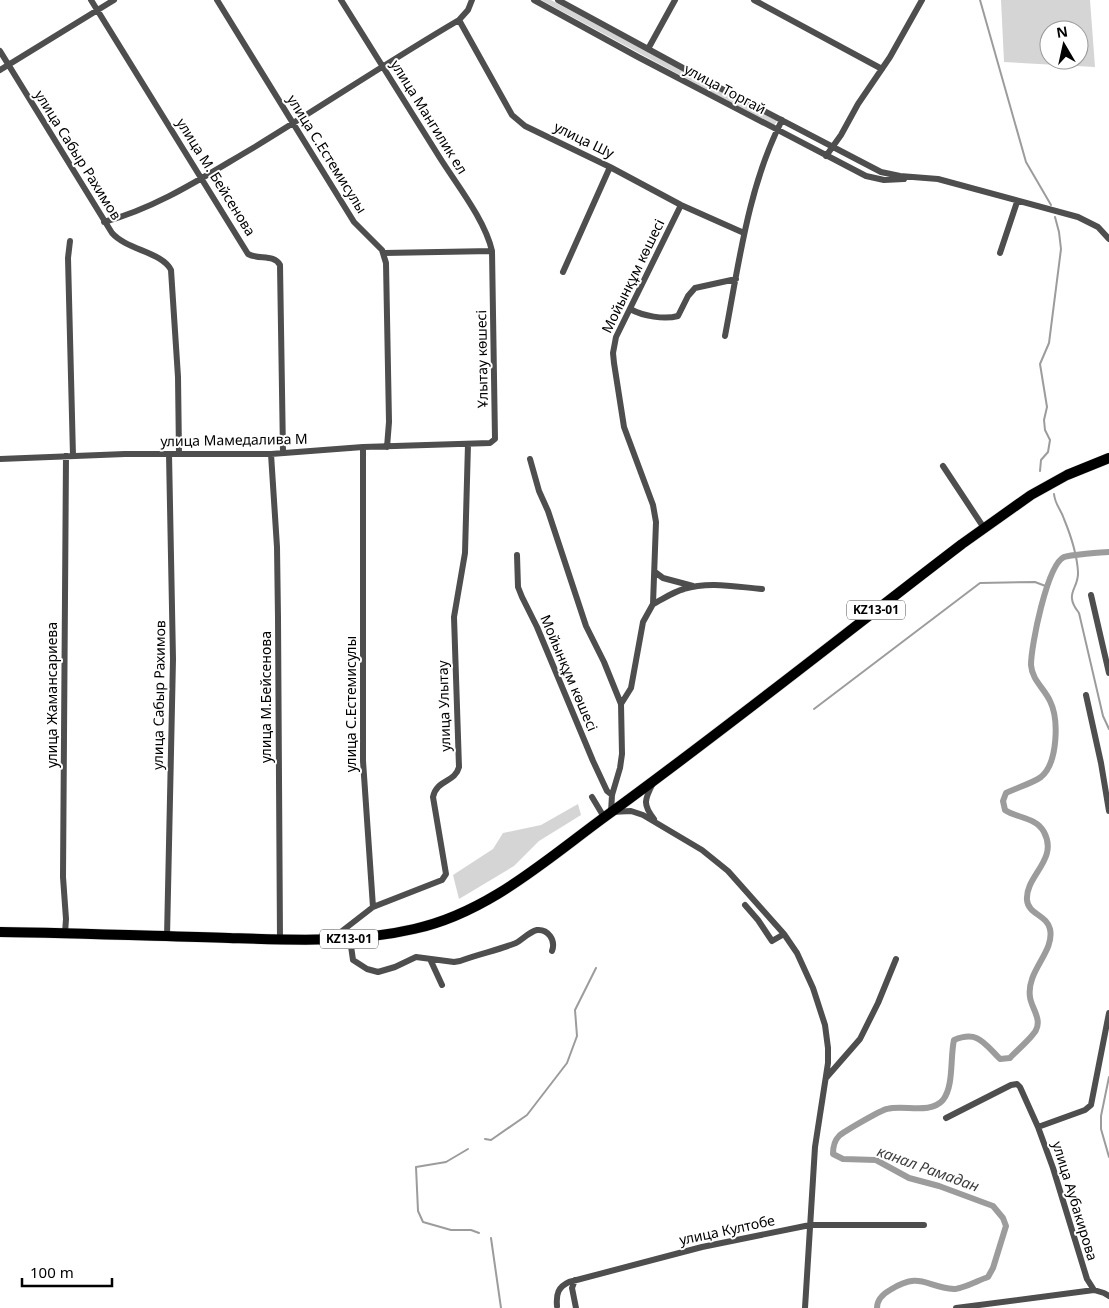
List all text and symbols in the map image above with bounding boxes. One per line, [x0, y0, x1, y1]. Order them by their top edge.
north arrow [1039, 20, 1089, 70]
text: N [1055, 21, 1069, 42]
street label: улица Мангилик ел [387, 56, 472, 177]
street label: улица Торгай [681, 59, 769, 118]
street label: улица Сабыр Рахимов [31, 86, 126, 223]
street label: улица С.Естемисулы [283, 91, 372, 217]
street label: улица М. Бейсенова [172, 114, 260, 239]
street label: улица Шу [551, 117, 618, 163]
street label: Мойынқұм көшесі [597, 216, 668, 336]
street label: Ұлытау көшесі [471, 310, 492, 408]
street label: улица Мамедалива М [160, 429, 308, 450]
road number: KZ13-01 [847, 600, 905, 620]
street label: Мойынқұм көшесі [536, 612, 603, 734]
street label: улица Сабыр Рахимов [148, 620, 169, 770]
street label: улица Жамансариева [42, 622, 61, 768]
street label: улица М.Бейсенова [256, 631, 275, 763]
street label: улица С.Естемисулы [341, 636, 360, 772]
street label: улица Улытау [432, 659, 455, 752]
road number: KZ13-01 [320, 930, 378, 949]
street label: улица Аубакирова [1048, 1139, 1103, 1263]
water label: канал Рамадан [875, 1140, 982, 1196]
street label: улица Култобе [677, 1210, 777, 1249]
scale bar [22, 1256, 112, 1288]
text: 100 m [30, 1262, 74, 1282]

